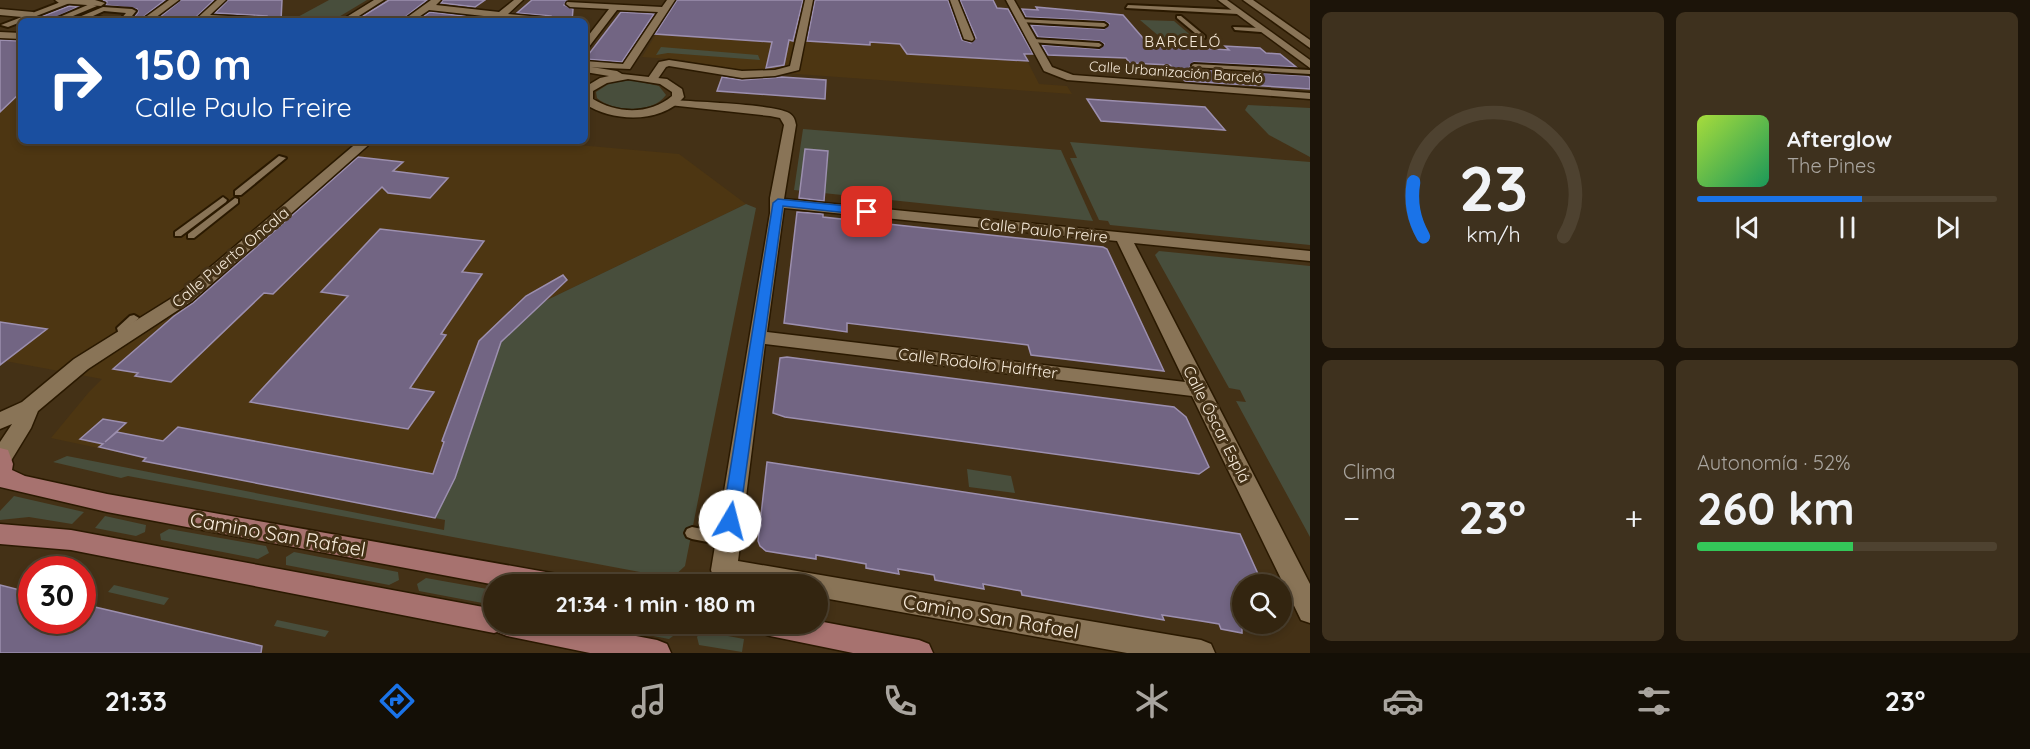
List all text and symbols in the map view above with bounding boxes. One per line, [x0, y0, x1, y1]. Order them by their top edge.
district label: BARCELÓ [1144, 32, 1222, 51]
text: 150 m [135, 38, 252, 91]
icon: right [36, 42, 114, 120]
street label: Calle Urbanización Barceló [1088, 57, 1264, 87]
text: Calle Paulo Freire [135, 90, 352, 124]
text: Afterglow [1787, 125, 1892, 153]
text: 23 [1458, 149, 1528, 227]
text: The Pines [1787, 153, 1876, 178]
pin [841, 186, 892, 237]
icon: arrive [850, 195, 883, 228]
street label: Calle Puerto Oncala [167, 202, 293, 312]
icon: previous [1731, 211, 1764, 244]
icon: pause [1831, 211, 1864, 244]
icon: next [1931, 211, 1964, 244]
street label: Calle Paulo Freire [979, 213, 1109, 247]
text: km/h [1466, 221, 1520, 247]
street label: Calle Rodolfo Halffter [897, 343, 1059, 383]
street label: Calle Óscar Esplá [1179, 362, 1255, 486]
text: Autonomía · 52% [1697, 450, 1850, 475]
text: Clima [1343, 459, 1395, 484]
text: 260 km [1697, 480, 1855, 536]
position arrow [698, 489, 762, 553]
text: 23° [1459, 489, 1526, 545]
text: − [1343, 497, 1360, 538]
text: + [1624, 497, 1643, 538]
street label: Camino San Rafael [188, 506, 368, 562]
speed limit sign: 30 [18, 556, 96, 634]
map controls [1232, 574, 1292, 634]
button: search [1232, 574, 1292, 634]
street label: Camino San Rafael [901, 588, 1081, 644]
text: 21:34 · 1 min · 180 m [555, 590, 756, 618]
icon: directions [376, 680, 418, 722]
icon: music [628, 680, 670, 722]
icon: phone [879, 680, 921, 722]
icon: climate [1131, 680, 1173, 722]
icon: car [1382, 680, 1424, 722]
icon: filters [1633, 680, 1675, 722]
text: 21:33 [105, 684, 167, 718]
text: 23° [1885, 684, 1925, 718]

